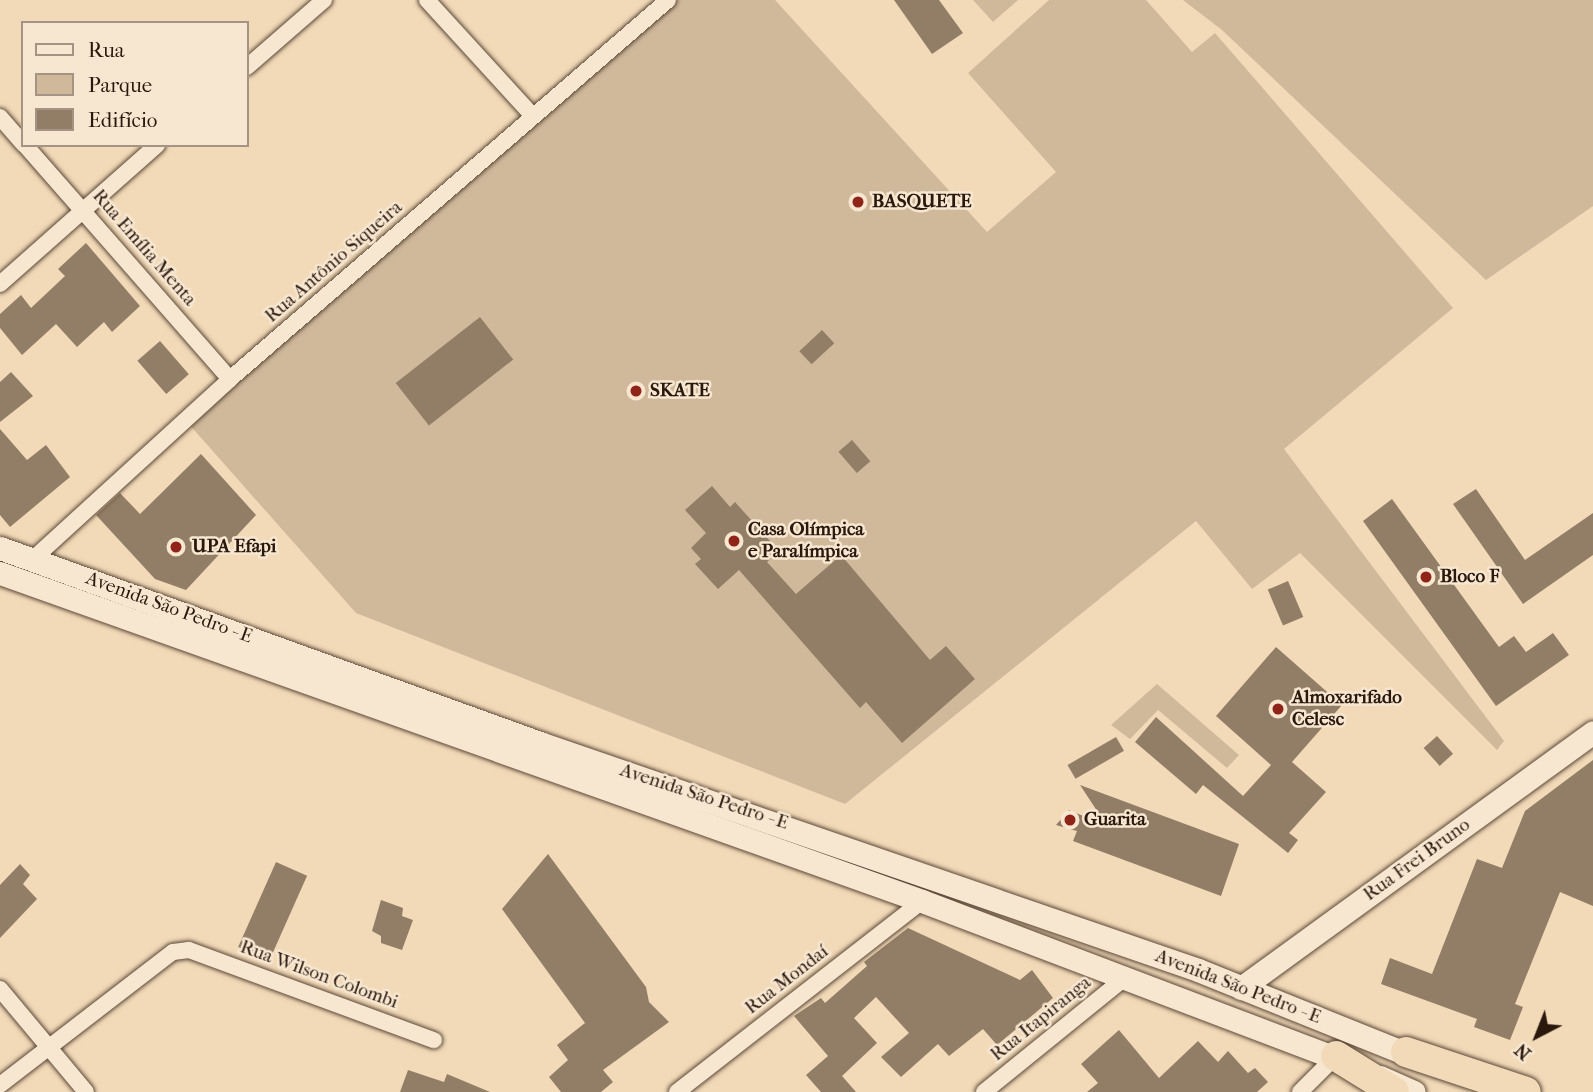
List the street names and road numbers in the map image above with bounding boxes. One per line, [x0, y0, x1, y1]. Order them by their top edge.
street label: Rua Emília Menta [87, 185, 201, 311]
street label: Rua Antônio Siqueira [261, 196, 407, 328]
street label: Avenida São Pedro - E [83, 567, 255, 649]
street label: Avenida São Pedro - E [617, 759, 791, 835]
street label: Rua Frei Bruno [1359, 814, 1475, 906]
street label: Rua Wilson Colombi [237, 936, 401, 1014]
street label: Rua Mondaí [741, 940, 833, 1020]
street label: Avenida São Pedro - E [1152, 945, 1324, 1029]
street label: Rua Itapiranga [986, 972, 1096, 1066]

